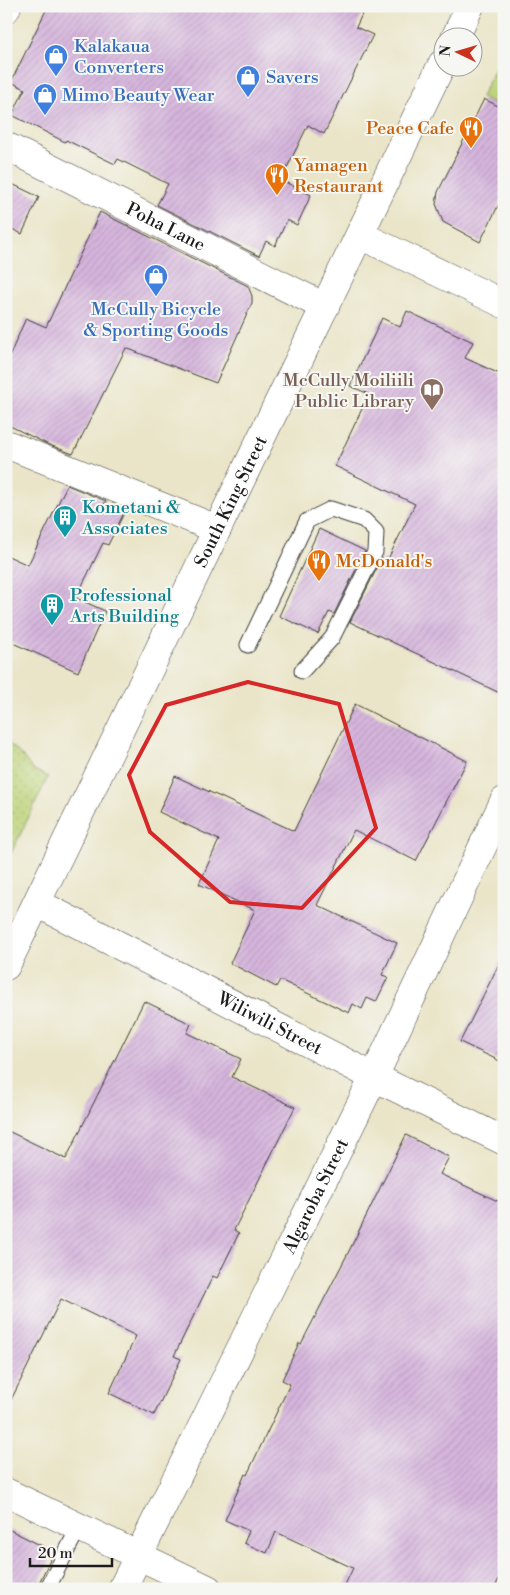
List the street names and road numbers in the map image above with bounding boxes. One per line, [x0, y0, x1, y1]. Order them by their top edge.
street label: Poha Lane [122, 197, 209, 256]
street label: South King Street [189, 431, 272, 571]
street label: Wiliwili Street [212, 986, 327, 1060]
street label: Algaroba Street [277, 1134, 354, 1258]

